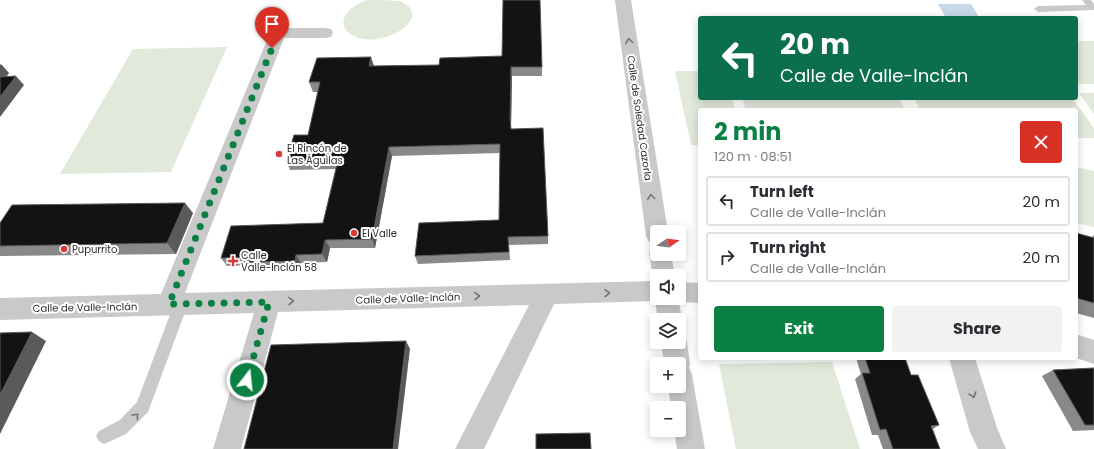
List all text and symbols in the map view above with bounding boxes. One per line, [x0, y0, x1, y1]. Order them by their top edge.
pin [255, 7.0, 289, 48]
icon: arrive [261, 13, 283, 35]
text: 20 m [780, 25, 850, 64]
icon: left [714, 32, 766, 84]
one-way arrow [625, 38, 634, 44]
street label: Calle de Soledad Cazorla [623, 55, 656, 182]
text: Calle de Valle-Inclán [780, 63, 968, 88]
text: 2 min [714, 115, 781, 148]
button: close [1020, 121, 1062, 163]
place label: El Rincón de Las Águilas [287, 141, 347, 168]
text: 120 m · 08:51 [714, 147, 792, 166]
marker: El Rincón de Las Águilas [274, 149, 284, 159]
text: Turn left [750, 181, 814, 202]
icon: left [716, 190, 738, 212]
text: 20 m [1022, 191, 1060, 212]
one-way arrow [647, 194, 656, 200]
text: Calle de Valle-Inclán [750, 203, 886, 222]
north arrow [650, 225, 686, 261]
map controls [650, 225, 686, 437]
place label: El Valle [362, 226, 397, 241]
marker: El Valle [349, 228, 359, 238]
text: Turn right [750, 237, 826, 258]
place label: Pupurrito [72, 242, 117, 257]
marker: Pupurrito [59, 244, 69, 254]
icon: right [716, 246, 738, 268]
text: 20 m [1022, 247, 1060, 268]
place label: Calle Valle-Inclán 58 [241, 248, 317, 275]
marker: Calle Valle-Inclán 58 [228, 256, 238, 266]
text: Calle de Valle-Inclán [750, 259, 886, 278]
button: sound [650, 269, 686, 305]
street label: Calle de Valle-Inclán [355, 289, 461, 308]
one-way arrow [604, 289, 610, 297]
one-way arrow [474, 292, 480, 300]
one-way arrow [288, 297, 294, 305]
street label: Calle de Valle-Inclán [33, 299, 137, 316]
button: Exit [714, 306, 884, 352]
button: Share [892, 306, 1062, 352]
button: layers [650, 313, 686, 349]
button: + [650, 357, 686, 393]
position arrow [226, 359, 268, 401]
one-way arrow [968, 392, 977, 399]
button: − [650, 401, 686, 437]
one-way arrow [131, 413, 138, 420]

